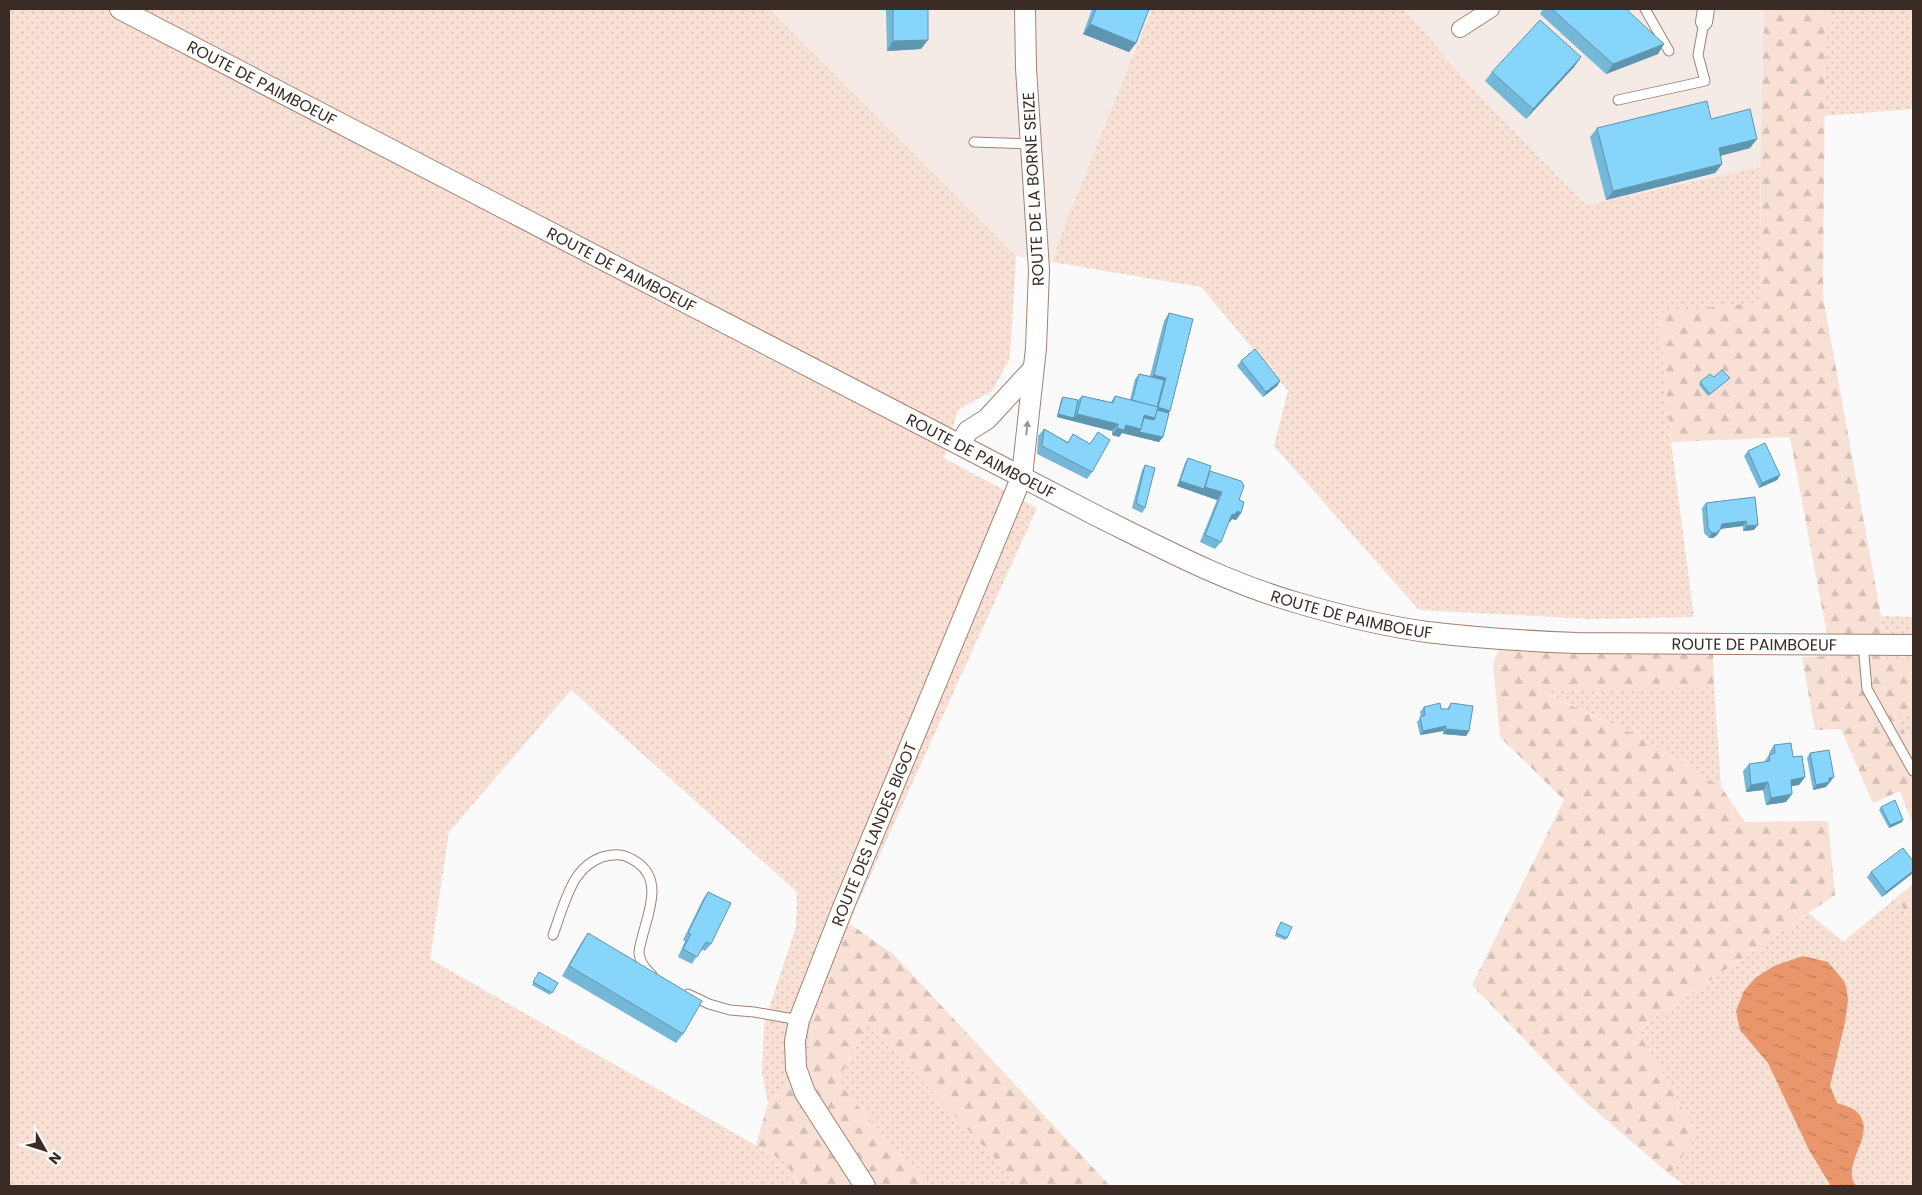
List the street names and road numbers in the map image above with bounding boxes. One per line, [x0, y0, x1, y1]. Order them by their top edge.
street label: ROUTE DE PAIMBOEUF [183, 35, 340, 131]
street label: ROUTE DE LA BORNE SEIZE [1017, 91, 1050, 287]
street label: ROUTE DE PAIMBOEUF [543, 221, 700, 318]
street label: ROUTE DE PAIMBOEUF [902, 408, 1059, 505]
street label: ROUTE DE PAIMBOEUF [1268, 584, 1434, 645]
street label: ROUTE DE PAIMBOEUF [1671, 633, 1837, 657]
street label: ROUTE DES LANDES BIGOT [826, 738, 922, 930]

